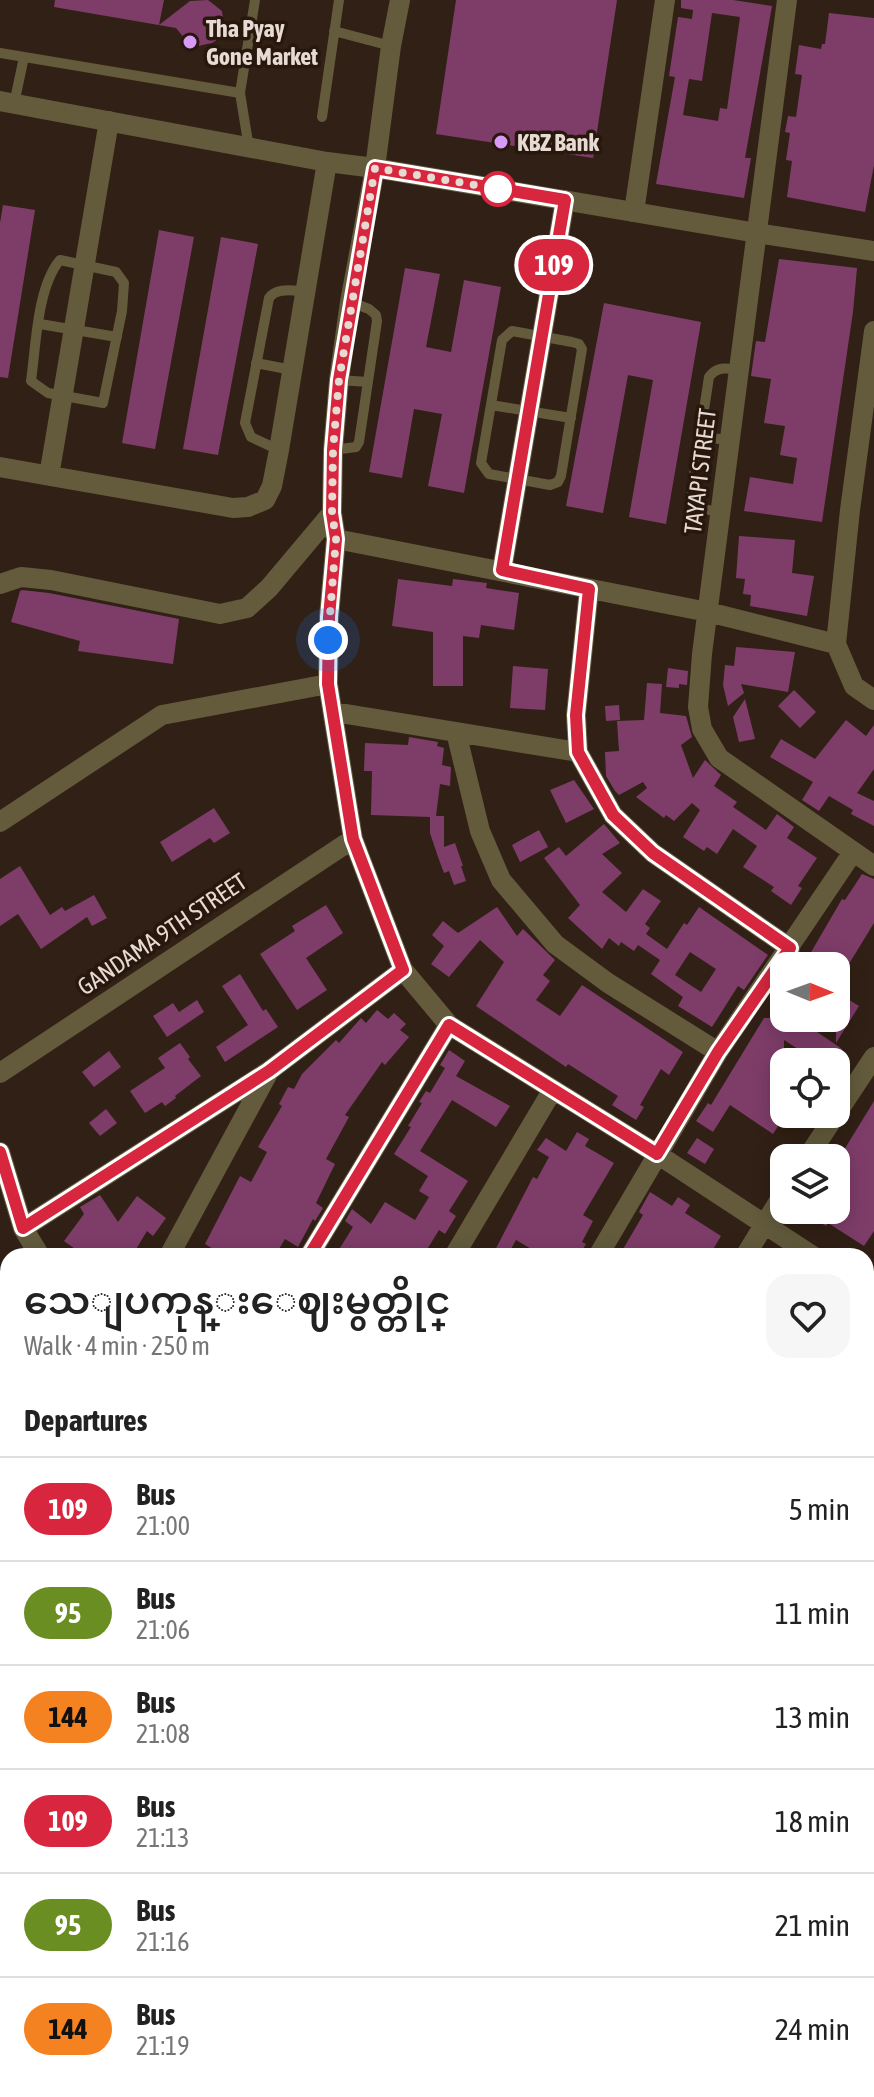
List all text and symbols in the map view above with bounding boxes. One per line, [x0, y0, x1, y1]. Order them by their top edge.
place label: Tha Pyay Gone Market [206, 15, 318, 70]
marker: Tha Pyay Gone Market [181, 33, 199, 51]
place label: KBZ Bank [517, 129, 599, 156]
marker: KBZ Bank [492, 133, 510, 151]
unlabelled marker [481, 172, 515, 206]
line badge: 109 [508, 239, 600, 291]
text: 109 [534, 249, 574, 281]
street label: TAYAPI STREET [679, 406, 721, 535]
your location [308, 620, 348, 660]
street label: GANDAMA 9TH STREET [73, 867, 252, 1000]
north arrow [770, 952, 850, 1032]
map controls [770, 952, 850, 1224]
button: locate [770, 1048, 850, 1128]
button: layers [770, 1144, 850, 1224]
button: heart [766, 1274, 850, 1358]
text: သေျပကုန္းေဈးမွတ္တိုင္ [24, 1279, 450, 1322]
text: Walk · 4 min · 250 m [24, 1331, 210, 1361]
text: Departures [24, 1403, 147, 1437]
text: Bus [136, 1477, 175, 1511]
text: 5 min [789, 1492, 850, 1526]
text: 109 [48, 1493, 88, 1525]
text: 21:00 [136, 1511, 190, 1541]
text: Bus [136, 1581, 175, 1615]
text: 11 min [775, 1596, 850, 1630]
text: 95 [55, 1597, 81, 1629]
text: 21:06 [136, 1615, 190, 1645]
text: Bus [136, 1685, 175, 1719]
text: 13 min [775, 1700, 850, 1734]
text: 144 [48, 1701, 88, 1733]
text: 21:08 [136, 1719, 190, 1749]
text: Bus [136, 1789, 175, 1823]
text: 18 min [775, 1804, 850, 1838]
text: 109 [48, 1805, 88, 1837]
text: 21:13 [136, 1823, 190, 1853]
text: Bus [136, 1893, 175, 1927]
text: 21 min [775, 1908, 850, 1942]
text: 95 [55, 1909, 81, 1941]
text: 21:16 [136, 1927, 190, 1957]
text: Bus [136, 1997, 175, 2031]
text: 24 min [775, 2012, 850, 2046]
text: 144 [48, 2013, 88, 2045]
text: 21:19 [136, 2031, 190, 2061]

